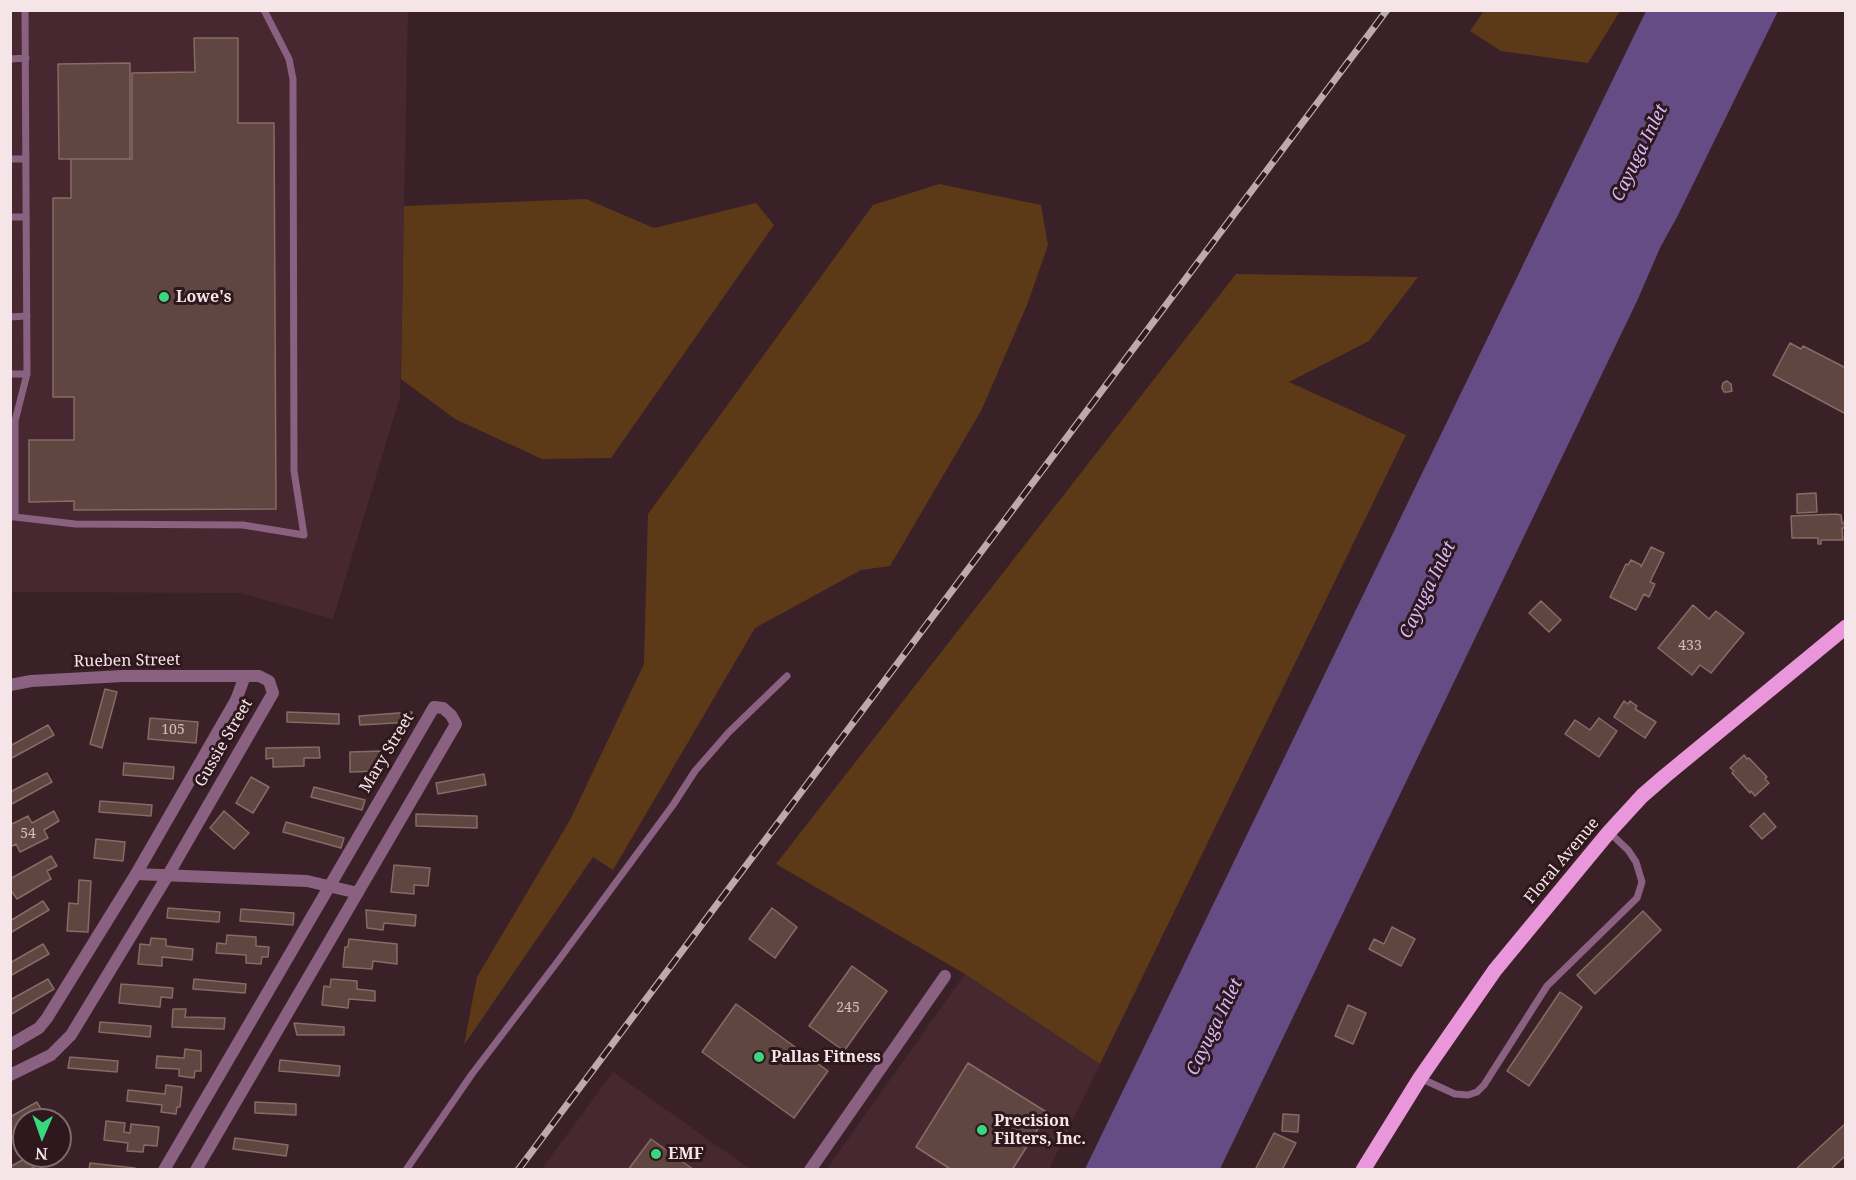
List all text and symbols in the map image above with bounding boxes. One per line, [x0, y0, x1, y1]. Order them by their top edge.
water label: Cayuga Inlet [1607, 101, 1673, 205]
place label: Lowe's [176, 287, 231, 307]
marker: Lowe's [157, 290, 171, 304]
water label: Cayuga Inlet [1395, 538, 1461, 642]
house number: 433 [1678, 638, 1702, 654]
street label: Rueben Street [73, 650, 181, 672]
street label: Gussie Street [191, 696, 257, 790]
street label: Mary Street [356, 710, 418, 796]
house number: 105 [161, 722, 185, 738]
street label: Floral Avenue [1521, 814, 1603, 908]
house number: 54 [20, 826, 36, 842]
water label: Cayuga Inlet [1182, 975, 1248, 1079]
house number: 245 [836, 1000, 860, 1016]
place label: Pallas Fitness [771, 1047, 881, 1067]
marker: Pallas Fitness [752, 1050, 766, 1064]
north arrow [12, 1108, 72, 1168]
place label: Precision Filters, Inc. [994, 1111, 1086, 1149]
marker: Precision Filters, Inc. [975, 1123, 989, 1137]
text: N [35, 1143, 48, 1165]
place label: EMF [668, 1144, 704, 1164]
marker: EMF [649, 1147, 663, 1161]

